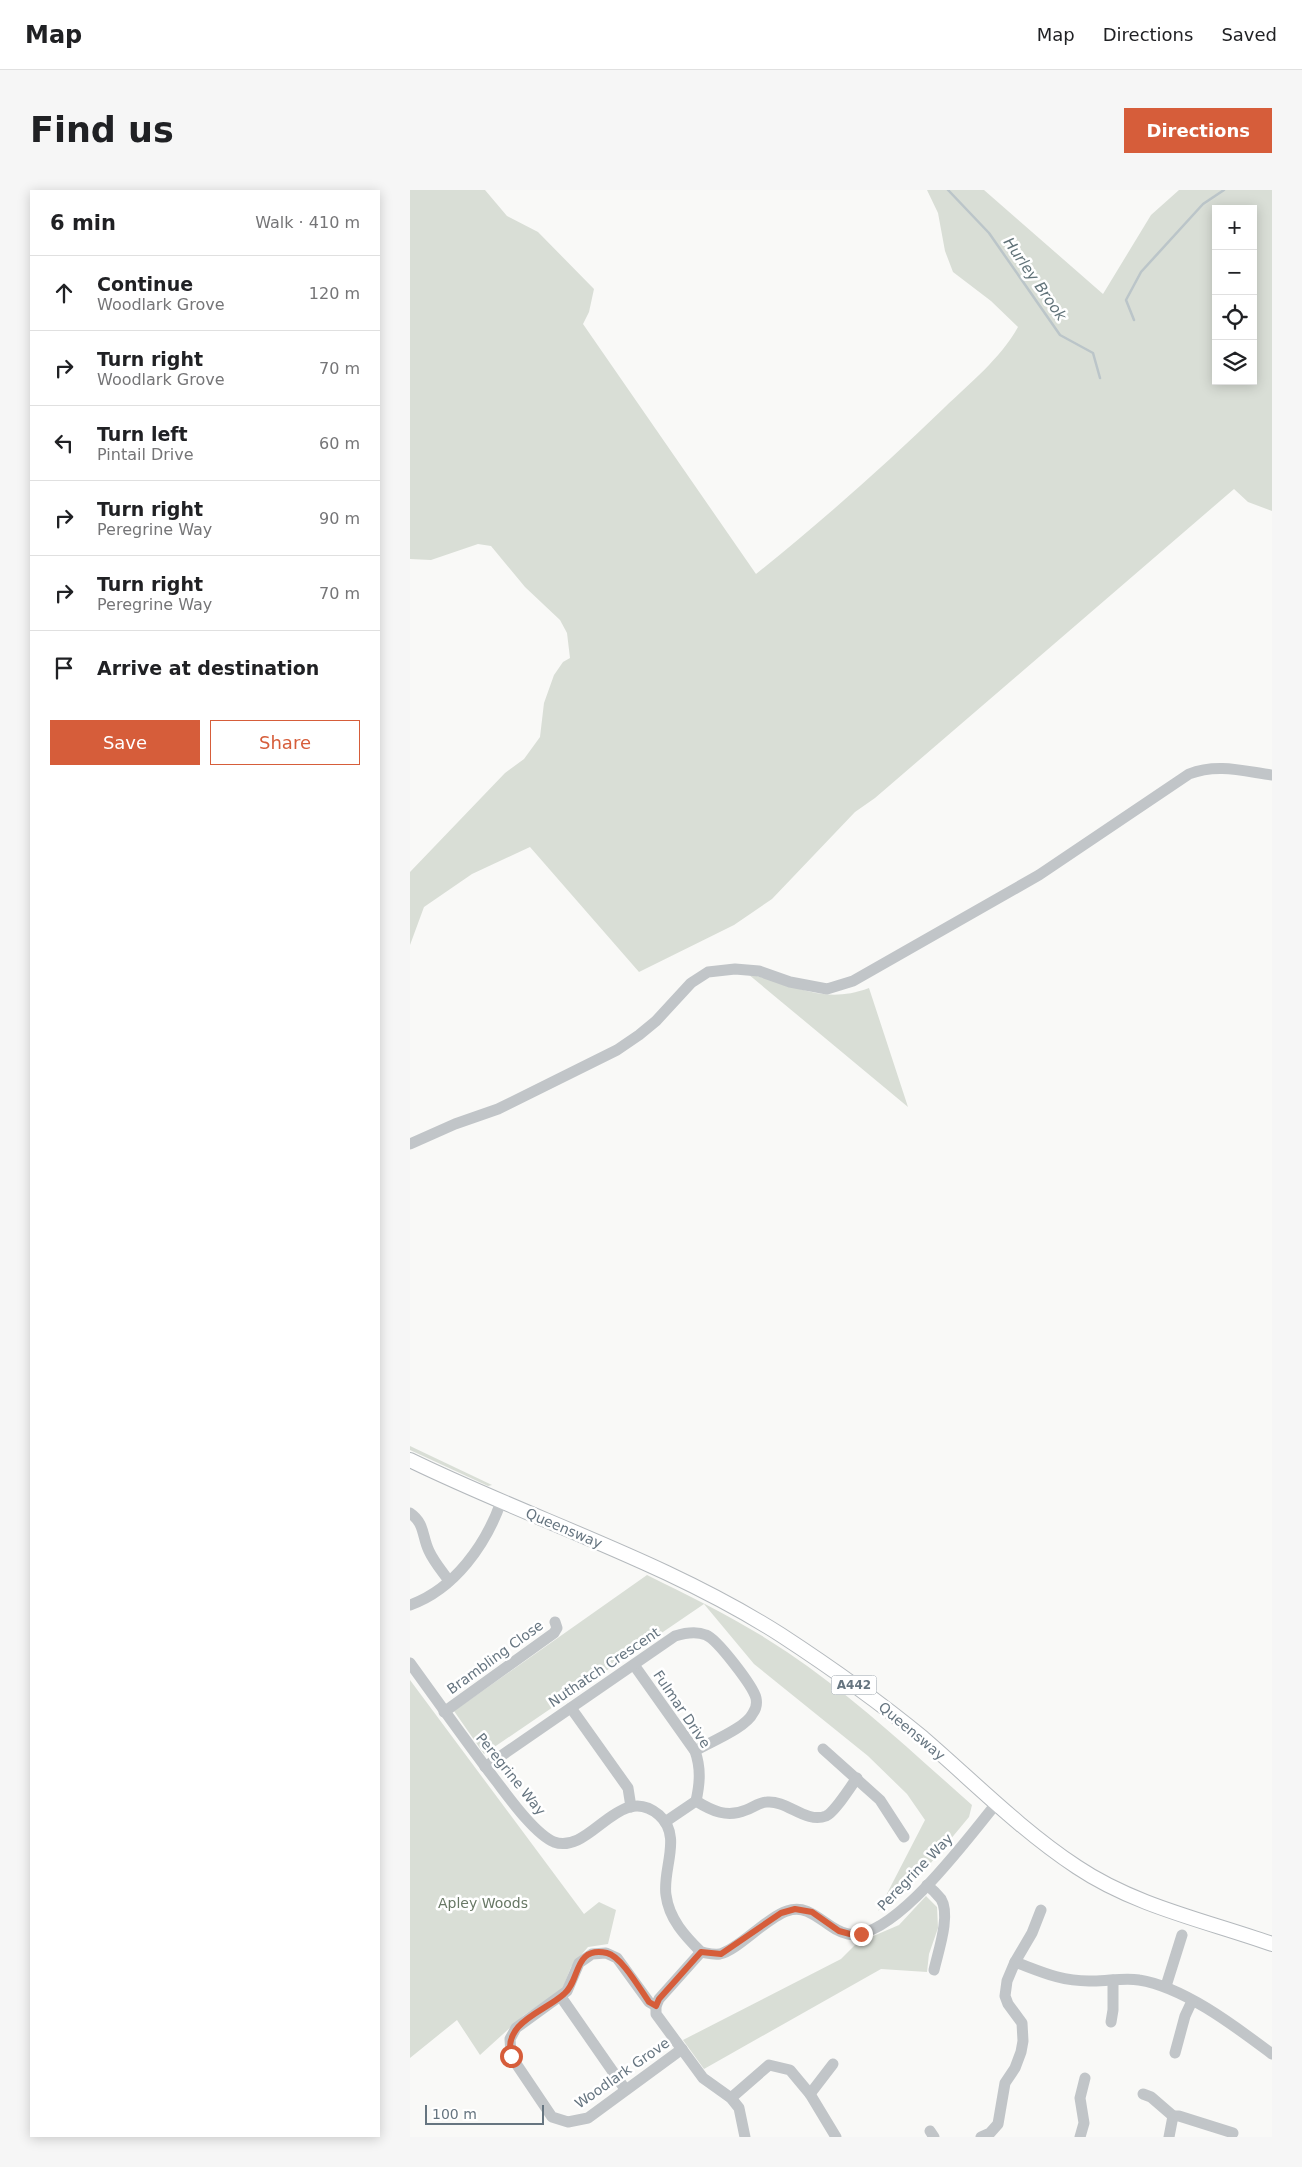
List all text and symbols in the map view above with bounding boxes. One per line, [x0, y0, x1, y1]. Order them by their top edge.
text: Map [25, 21, 82, 49]
text: Map [1037, 24, 1075, 45]
text: Directions [1103, 24, 1193, 45]
text: Saved [1221, 24, 1277, 45]
button: Directions [1124, 108, 1272, 153]
text: Find us [30, 110, 174, 150]
map controls [1212, 205, 1257, 385]
button: + [1212, 205, 1257, 250]
text: 6 min [50, 211, 116, 235]
text: Walk · 410 m [255, 213, 360, 232]
water label: Hurley Brook [1000, 234, 1071, 325]
button: − [1212, 250, 1257, 295]
text: Continue [97, 273, 193, 295]
icon: ahead [50, 279, 78, 307]
text: 120 m [309, 284, 360, 303]
text: Woodlark Grove [97, 295, 225, 314]
button: locate [1212, 295, 1257, 340]
button: layers [1212, 340, 1257, 385]
text: Turn right [97, 348, 203, 370]
icon: right [50, 354, 78, 382]
text: 70 m [319, 359, 360, 378]
text: Woodlark Grove [97, 370, 225, 389]
text: Turn left [97, 423, 188, 445]
icon: left [50, 429, 78, 457]
text: 60 m [319, 434, 360, 453]
text: Pintail Drive [97, 445, 194, 464]
text: Turn right [97, 498, 203, 520]
icon: right [50, 504, 78, 532]
text: 90 m [319, 509, 360, 528]
text: Peregrine Way [97, 520, 212, 539]
text: Turn right [97, 573, 203, 595]
icon: right [50, 579, 78, 607]
text: 70 m [319, 584, 360, 603]
text: Peregrine Way [97, 595, 212, 614]
icon: arrive [50, 654, 78, 682]
text: Arrive at destination [97, 657, 319, 679]
button: Save [50, 720, 200, 765]
button: Share [210, 720, 360, 765]
street label: Queensway [523, 1505, 605, 1551]
street label: Brambling Close [444, 1617, 546, 1697]
street label: Nuthatch Crescent [545, 1624, 663, 1710]
street label: Fulmar Drive [650, 1667, 714, 1751]
road number: A442 [832, 1676, 876, 1694]
street label: Queensway [876, 1699, 948, 1763]
street label: Peregrine Way [473, 1730, 549, 1818]
street label: Peregrine Way [874, 1830, 956, 1914]
park label: Apley Woods [438, 1895, 528, 1911]
route end [850, 1923, 873, 1946]
street label: Woodlark Grove [572, 2034, 672, 2112]
route start [500, 2045, 523, 2068]
scale bar [425, 2102, 544, 2125]
text: 100 m [432, 2106, 477, 2122]

